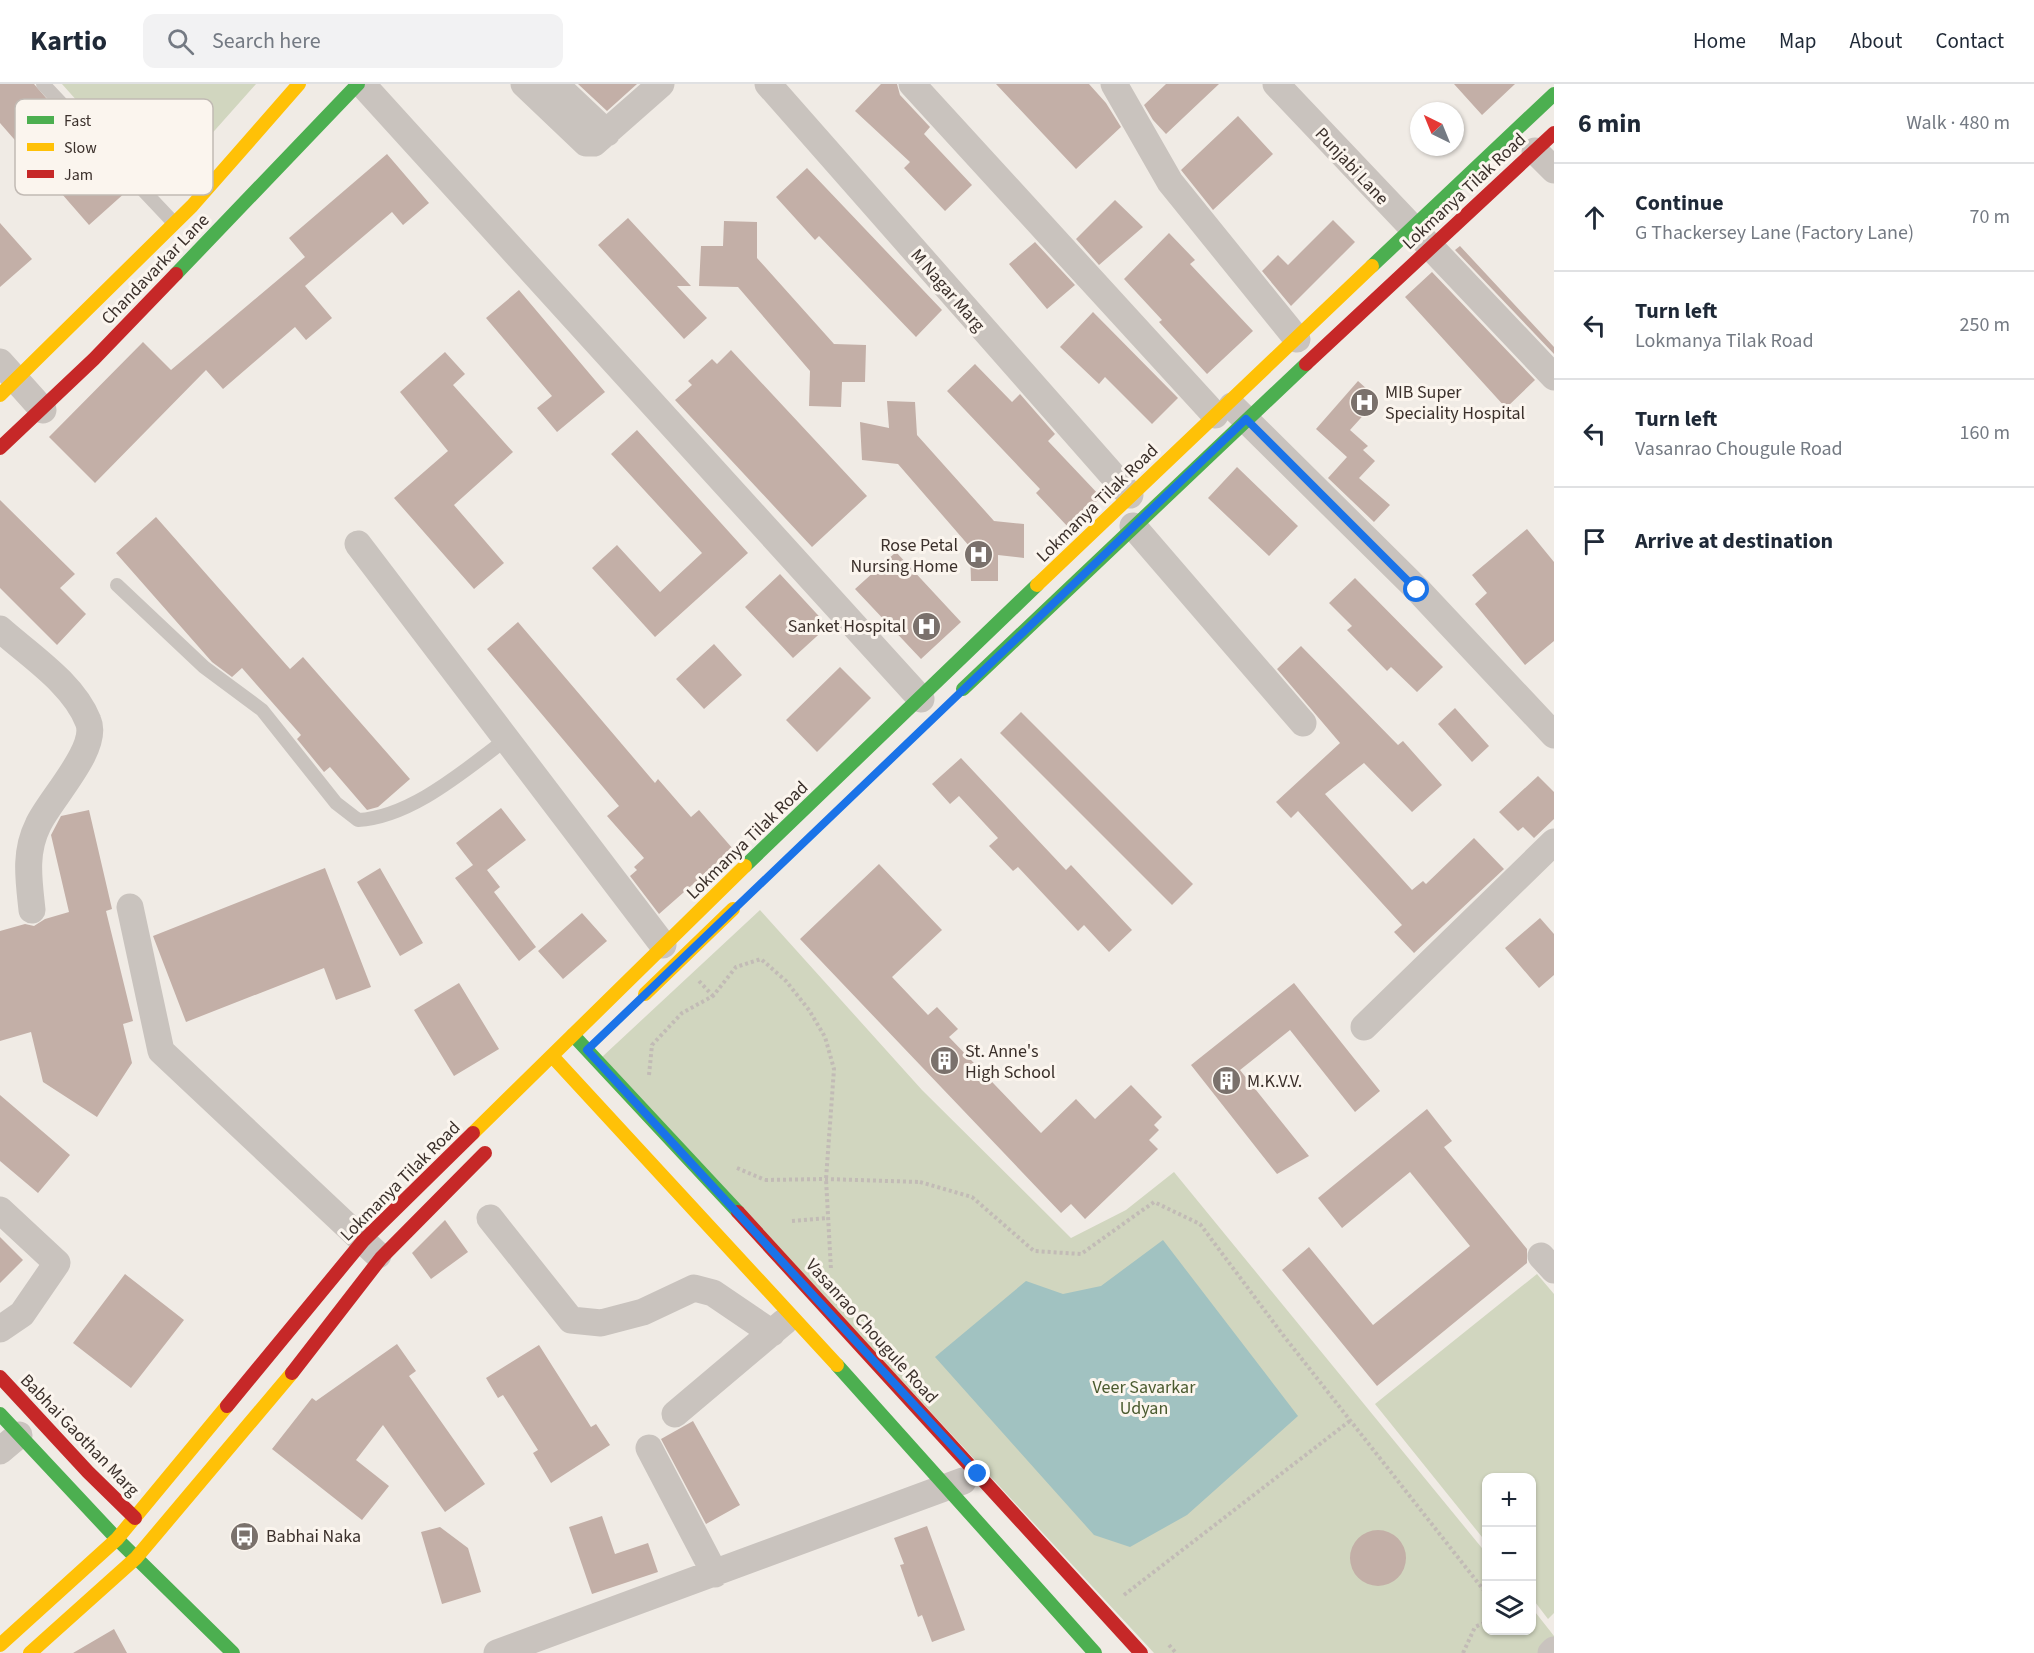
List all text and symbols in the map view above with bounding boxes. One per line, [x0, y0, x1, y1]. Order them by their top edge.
search box [143, 14, 563, 68]
text: Kartio [30, 21, 107, 61]
icon: search [164, 25, 197, 58]
text: Search here [212, 25, 321, 57]
text: Home [1693, 26, 1746, 56]
text: Map [1779, 26, 1817, 56]
text: About [1850, 26, 1902, 56]
text: Contact [1935, 26, 2004, 56]
legend [15, 99, 213, 195]
north arrow [1410, 102, 1464, 156]
text: 6 min [1578, 105, 1641, 142]
text: Walk · 480 m [1906, 109, 2010, 137]
text: Fast [64, 110, 92, 132]
street label: Punjabi Lane [1309, 122, 1394, 211]
street label: Lokmanya Tilak Road [1397, 127, 1532, 255]
text: Slow [64, 137, 97, 159]
text: Jam [64, 164, 93, 186]
text: Continue [1635, 187, 1724, 219]
icon: ahead [1578, 201, 1611, 234]
text: 70 m [1970, 203, 2010, 231]
street label: Chandavarkar Lane [96, 208, 215, 330]
text: G Thackersey Lane (Factory Lane) [1635, 219, 1914, 247]
street label: M Nagar Marg [905, 243, 991, 337]
text: Turn left [1635, 295, 1717, 327]
icon: left [1578, 309, 1611, 342]
text: 250 m [1960, 311, 2010, 339]
text: Lokmanya Tilak Road [1635, 327, 1814, 355]
place label: MIB Super Speciality Hospital [1385, 380, 1525, 426]
hospital icon: MIB Super Speciality Hospital [1348, 386, 1380, 418]
text: Turn left [1635, 403, 1717, 435]
icon: left [1578, 417, 1611, 450]
text: 160 m [1960, 419, 2010, 447]
text: Vasanrao Chougule Road [1635, 435, 1843, 463]
street label: Lokmanya Tilak Road [1031, 439, 1164, 568]
icon: arrive [1578, 525, 1611, 558]
text: Arrive at destination [1635, 525, 1833, 557]
place label: Rose Petal Nursing Home [851, 533, 958, 579]
hospital icon: Rose Petal Nursing Home [963, 539, 995, 571]
route start [1403, 576, 1429, 602]
hospital icon: Sanket Hospital [911, 610, 943, 642]
place label: Sanket Hospital [788, 614, 906, 639]
street label: Lokmanya Tilak Road [681, 776, 814, 905]
place label: St. Anne's High School [965, 1039, 1055, 1085]
building icon: St. Anne's High School [928, 1045, 960, 1077]
building icon: M.K.V.V. [1210, 1065, 1242, 1097]
place label: M.K.V.V. [1247, 1069, 1302, 1094]
street label: Lokmanya Tilak Road [335, 1116, 466, 1247]
street label: Vasanrao Chougule Road [800, 1254, 943, 1409]
street label: Babhai Gaothan Marg [14, 1368, 145, 1502]
park label: Veer Savarkar Udyan [1093, 1375, 1196, 1421]
route end [964, 1460, 990, 1486]
map controls [1482, 1473, 1536, 1635]
button: + [1482, 1473, 1536, 1527]
bus stop icon: Babhai Naka [229, 1520, 261, 1552]
place label: Babhai Naka [266, 1524, 361, 1549]
button: − [1482, 1527, 1536, 1581]
button: layers [1482, 1581, 1536, 1635]

